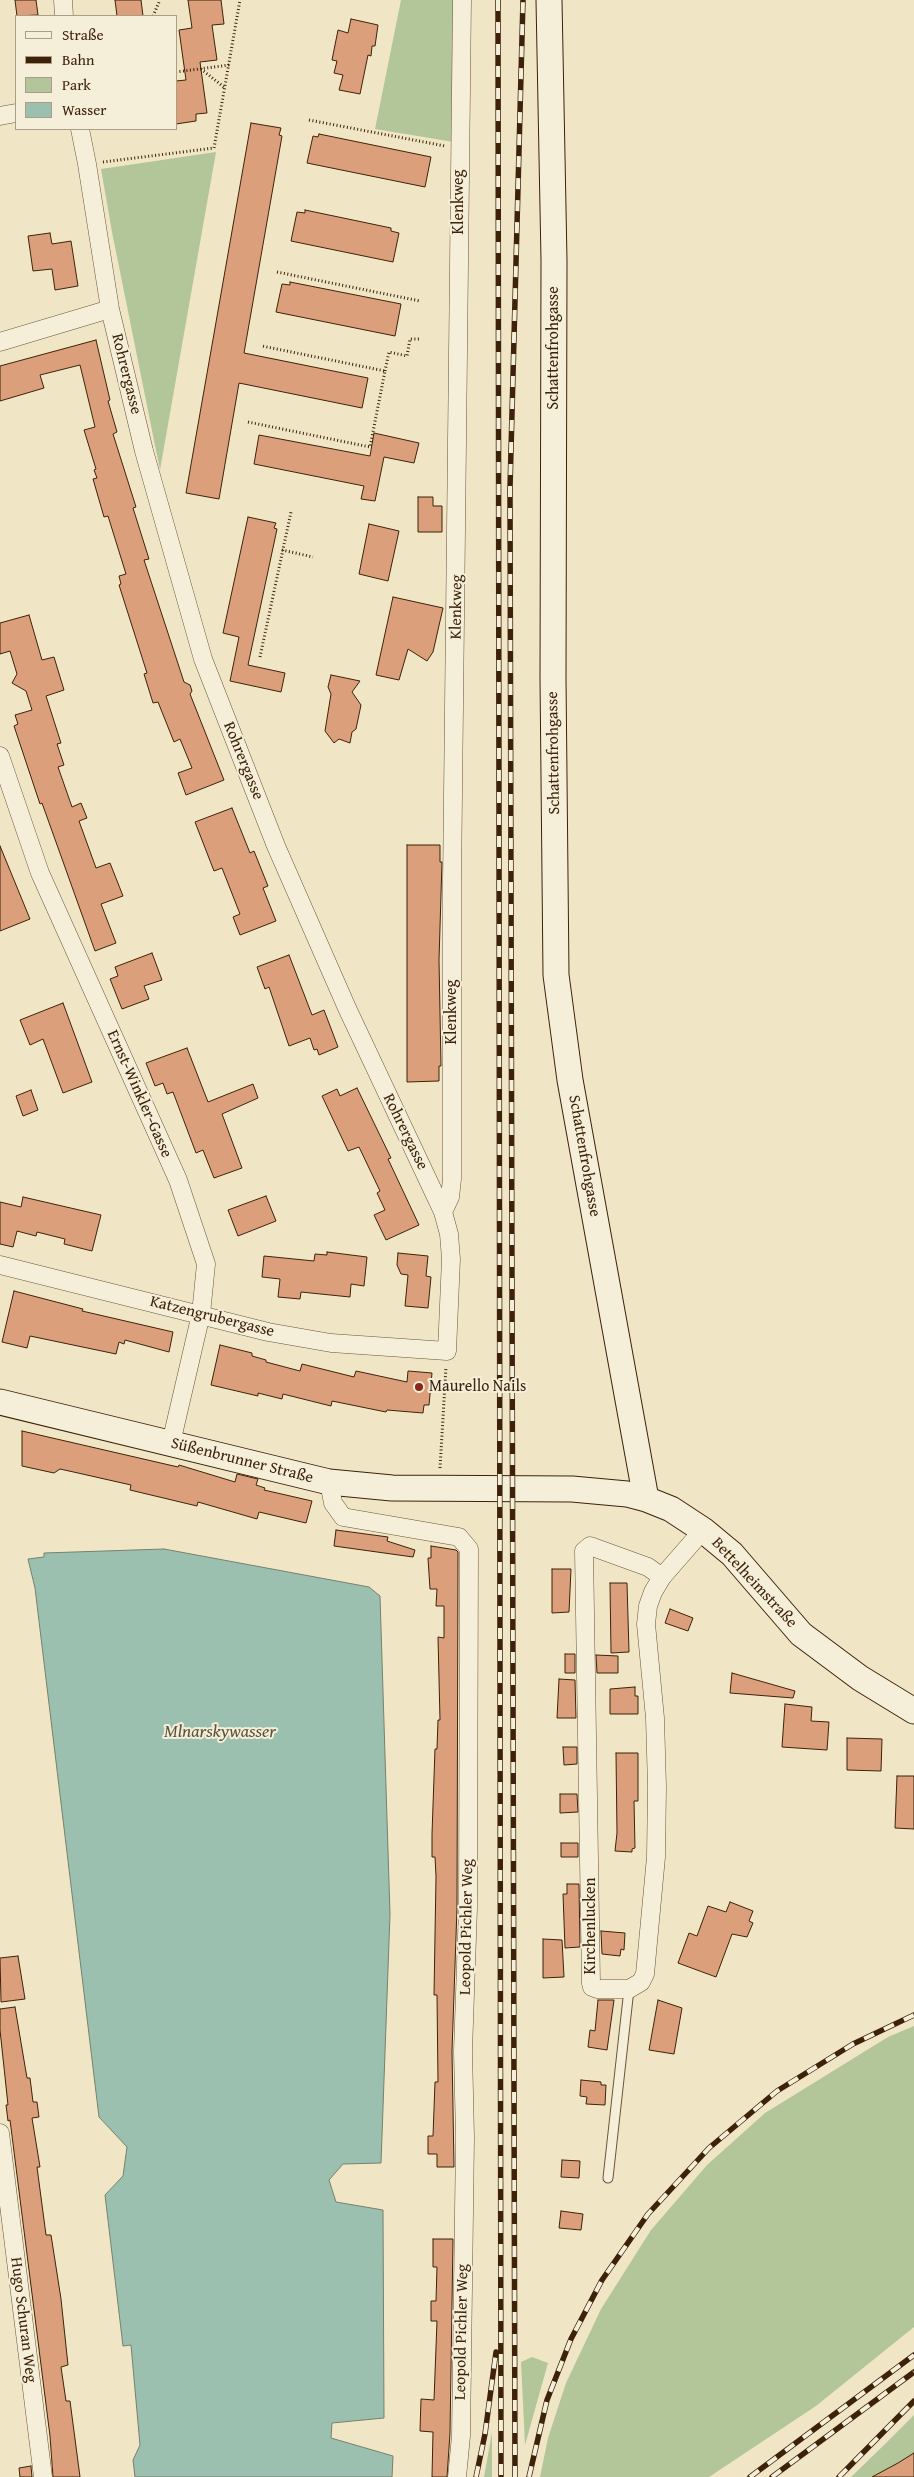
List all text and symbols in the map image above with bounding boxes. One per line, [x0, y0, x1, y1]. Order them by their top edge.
legend [15, 15, 178, 130]
text: Straße [62, 24, 104, 45]
text: Bahn [62, 49, 94, 70]
text: Park [62, 74, 91, 95]
text: Wasser [62, 99, 106, 120]
street label: Klenkweg [449, 169, 469, 235]
street label: Schattenfrohgasse [544, 286, 564, 410]
street label: Rohrergasse [107, 332, 145, 416]
street label: Klenkweg [447, 574, 467, 640]
street label: Schattenfrohgasse [543, 691, 565, 815]
street label: Rohrergasse [219, 719, 267, 803]
street label: Klenkweg [442, 979, 462, 1045]
street label: Ernst-Winkler-Gasse [102, 1027, 176, 1161]
street label: Rohrergasse [378, 1091, 432, 1173]
street label: Schattenfrohgasse [564, 1094, 604, 1218]
street label: Katzengrubergasse [148, 1292, 276, 1342]
place label: Maurello Nails [429, 1377, 526, 1397]
marker: Maurello Nails [413, 1381, 425, 1393]
street label: Süßenbrunner Straße [169, 1434, 315, 1488]
street label: Bettelheimstraße [707, 1534, 801, 1632]
water label: Mlnarskywasser [164, 1721, 276, 1743]
street label: Leopold Pichler Weg [456, 1859, 478, 1995]
street label: Kirchenlucken [581, 1878, 601, 1974]
street label: Hugo Schuran Weg [6, 2256, 40, 2384]
street label: Leopold Pichler Weg [451, 2264, 473, 2400]

